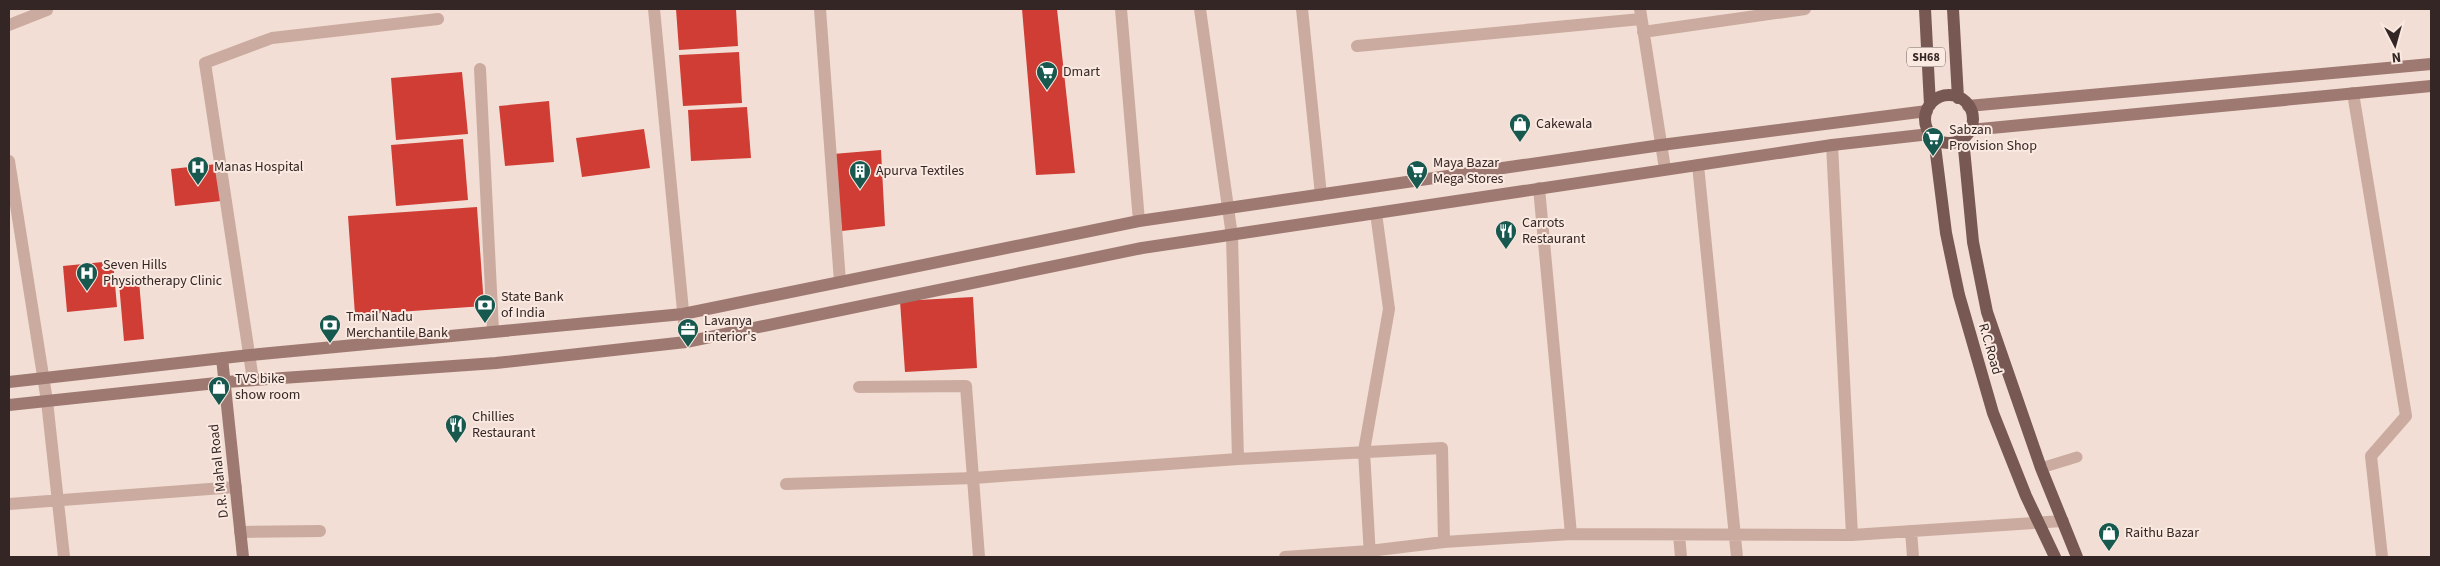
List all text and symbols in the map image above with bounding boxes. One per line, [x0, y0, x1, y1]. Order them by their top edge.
north arrow [2370, 20, 2420, 70]
text: N [2391, 47, 2402, 67]
road number: SH68 [1907, 48, 1945, 66]
supermarket icon: Dmart [1035, 60, 1059, 91]
place label: Dmart [1063, 62, 1100, 82]
shop icon: Cakewala [1508, 112, 1532, 143]
place label: Cakewala [1536, 114, 1592, 134]
place label: Sabzan Provision Shop [1949, 120, 2037, 156]
supermarket icon: Sabzan Provision Shop [1921, 126, 1945, 157]
place label: Maya Bazar Mega Stores [1433, 153, 1504, 189]
hospital icon: Manas Hospital [186, 155, 210, 186]
place label: Manas Hospital [214, 157, 304, 177]
building icon: Apurva Textiles [848, 159, 872, 190]
supermarket icon: Maya Bazar Mega Stores [1405, 159, 1429, 190]
place label: Apurva Textiles [876, 161, 964, 181]
place label: Carrots Restaurant [1522, 213, 1586, 249]
restaurant icon: Carrots Restaurant [1494, 219, 1518, 250]
place label: Seven Hills Physiotherapy Clinic [103, 255, 223, 291]
hospital icon: Seven Hills Physiotherapy Clinic [75, 261, 99, 292]
place label: State Bank of India [501, 287, 564, 323]
bank icon: State Bank of India [473, 293, 497, 324]
place label: Tmail Nadu Merchantile Bank [346, 307, 448, 343]
place label: Lavanya interior's [704, 311, 757, 347]
bank icon: Tmail Nadu Merchantile Bank [318, 313, 342, 344]
office icon: Lavanya interior's [676, 317, 700, 348]
street label: R.C.Road [1973, 321, 2007, 377]
place label: TVS bike show room [235, 369, 300, 405]
shop icon: TVS bike show room [207, 375, 231, 406]
place label: Chillies Restaurant [472, 407, 536, 443]
restaurant icon: Chillies Restaurant [444, 413, 468, 444]
street label: D.R. Mahal Road [204, 423, 234, 519]
shop icon: Raithu Bazar [2097, 521, 2121, 552]
place label: Raithu Bazar [2125, 523, 2199, 543]

